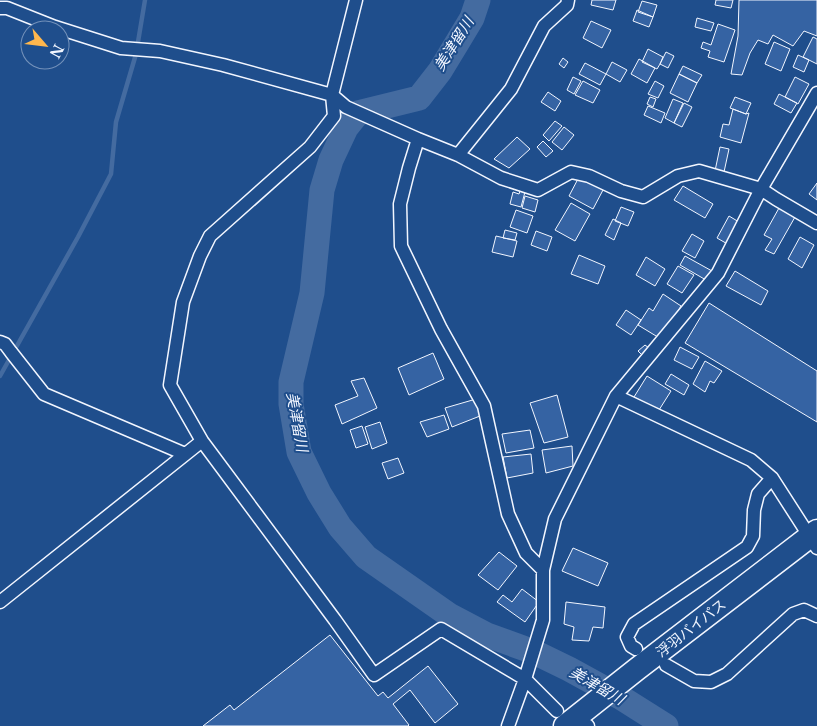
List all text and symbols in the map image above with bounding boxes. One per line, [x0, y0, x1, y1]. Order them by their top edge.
water label: 美津留川 [430, 12, 479, 74]
north arrow [20, 20, 70, 70]
text: N [45, 41, 68, 61]
water label: 美津留川 [283, 391, 312, 455]
street label: 浮羽バイパス [652, 595, 730, 661]
water label: 美津留川 [567, 662, 630, 710]

